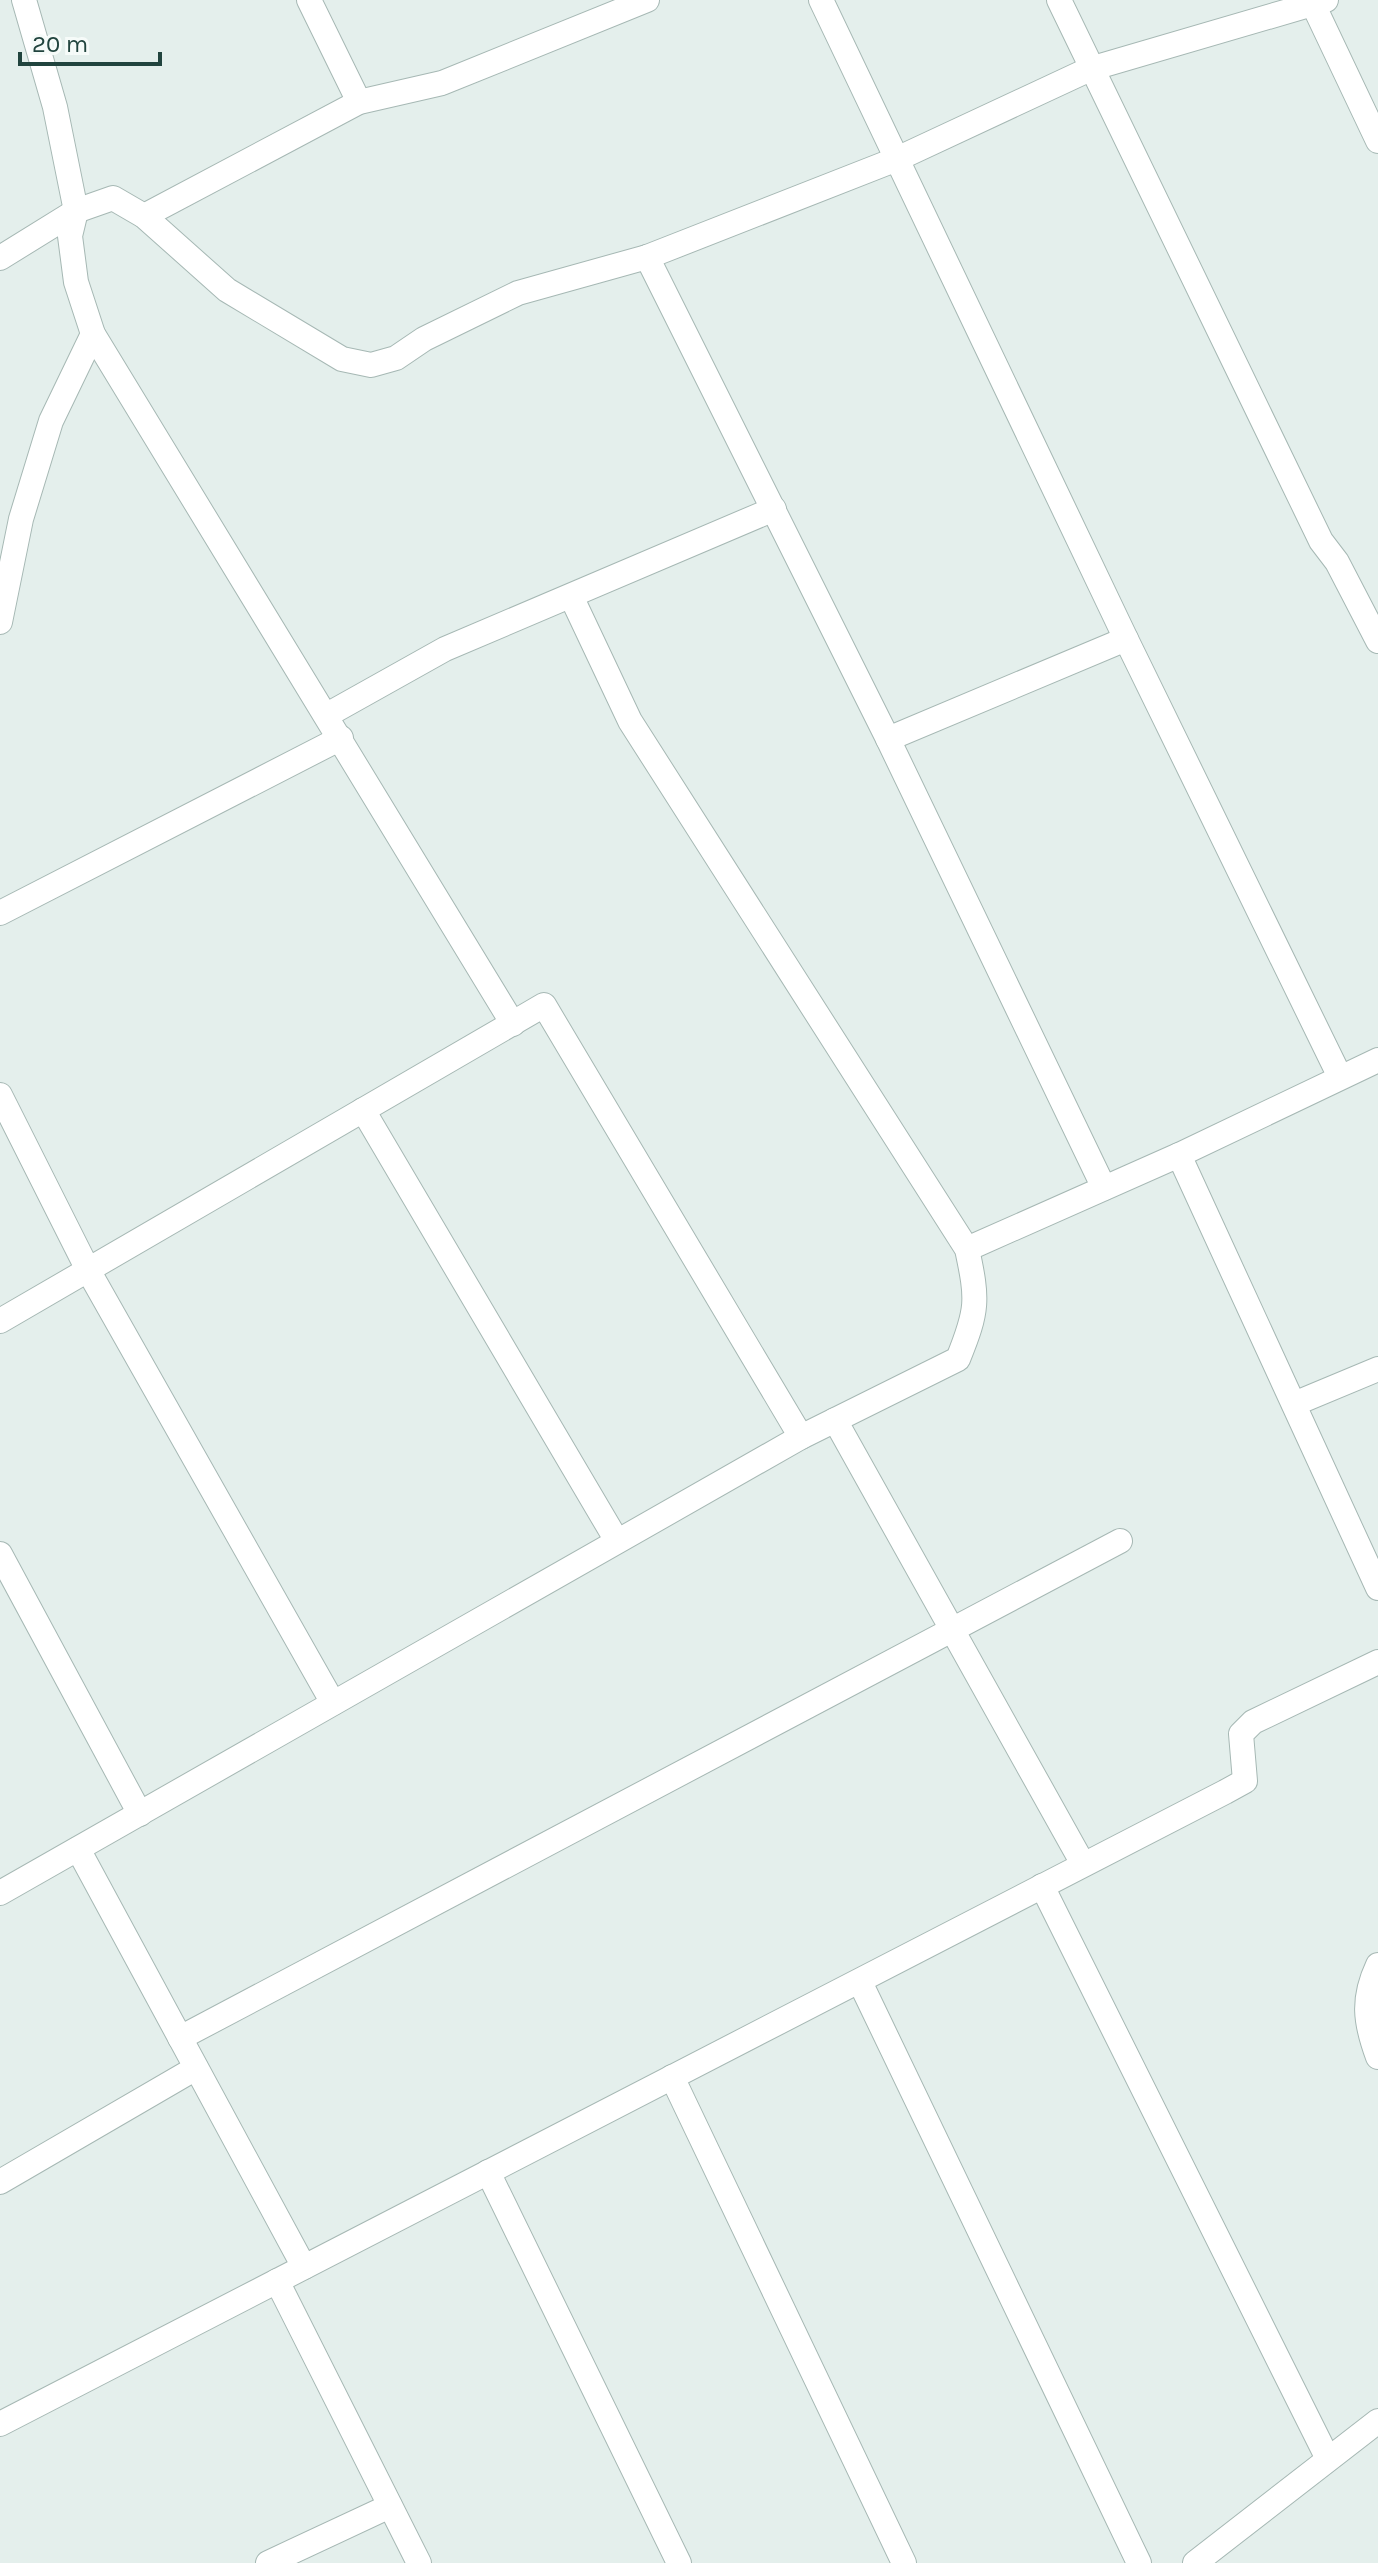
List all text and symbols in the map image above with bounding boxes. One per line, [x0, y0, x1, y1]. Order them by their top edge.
scale bar [20, 16, 160, 66]
text: 20 m [32, 30, 88, 58]

